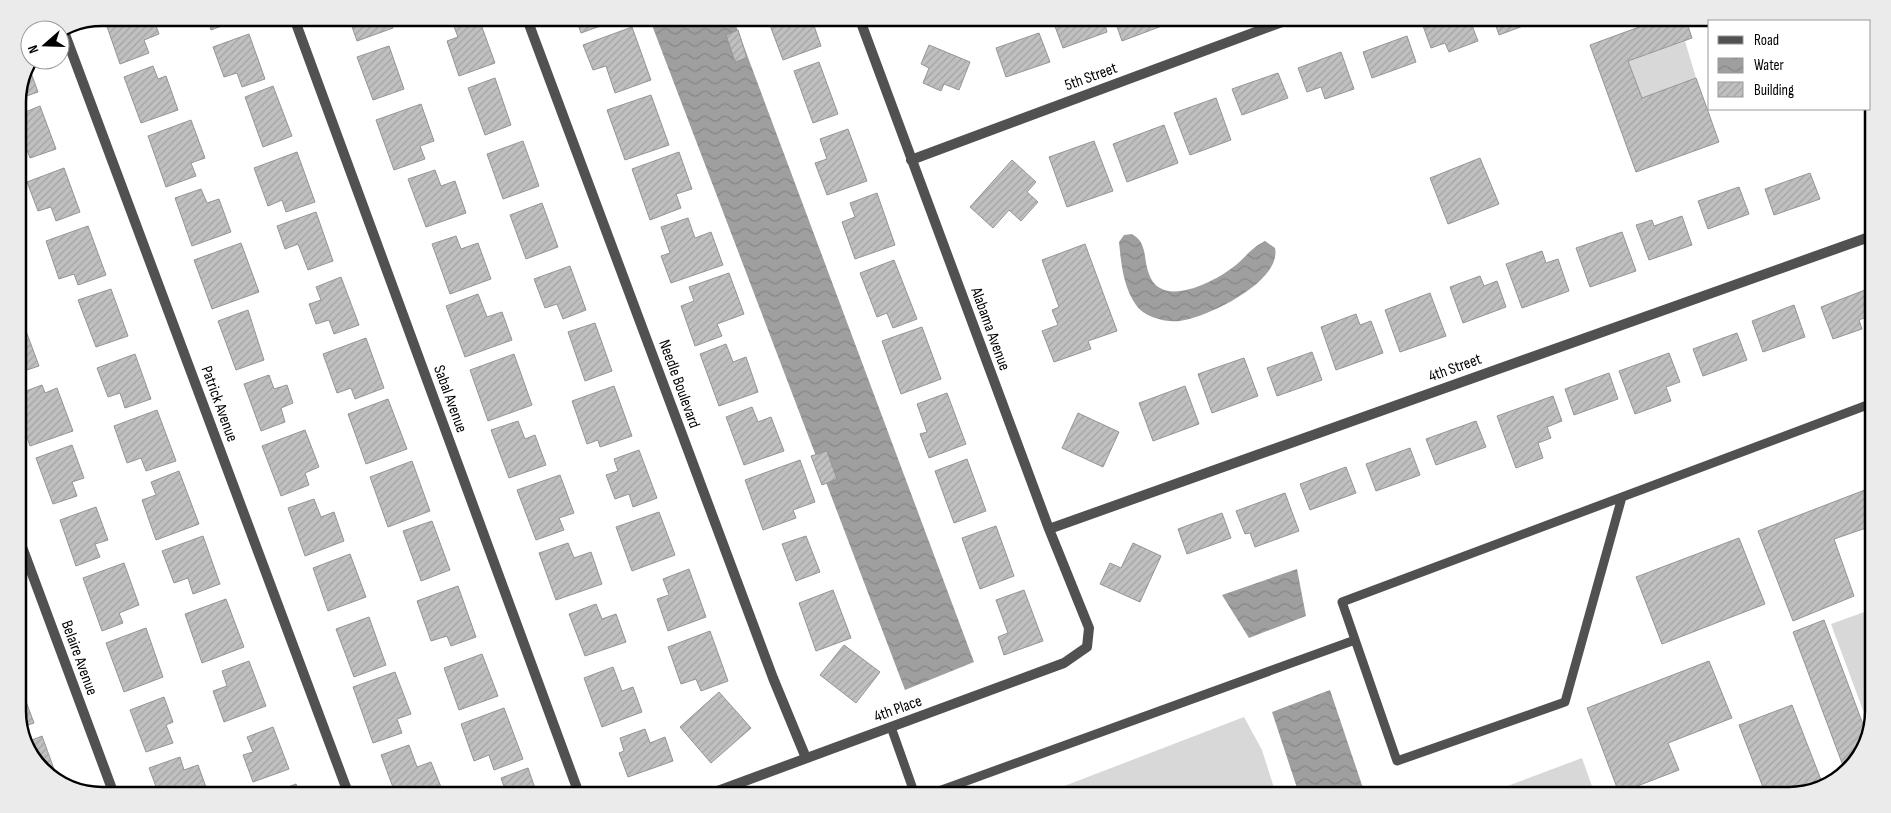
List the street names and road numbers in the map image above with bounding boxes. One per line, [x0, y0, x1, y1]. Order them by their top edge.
street label: 5th Street [1062, 59, 1120, 95]
street label: Alabama Avenue [966, 284, 1014, 373]
street label: Needle Boulevard [654, 337, 704, 431]
street label: 4th Street [1426, 350, 1484, 386]
street label: Patrick Avenue [197, 363, 241, 445]
street label: Sabal Avenue [429, 363, 471, 435]
street label: Belaire Avenue [57, 618, 101, 698]
street label: 4th Place [871, 692, 925, 726]

